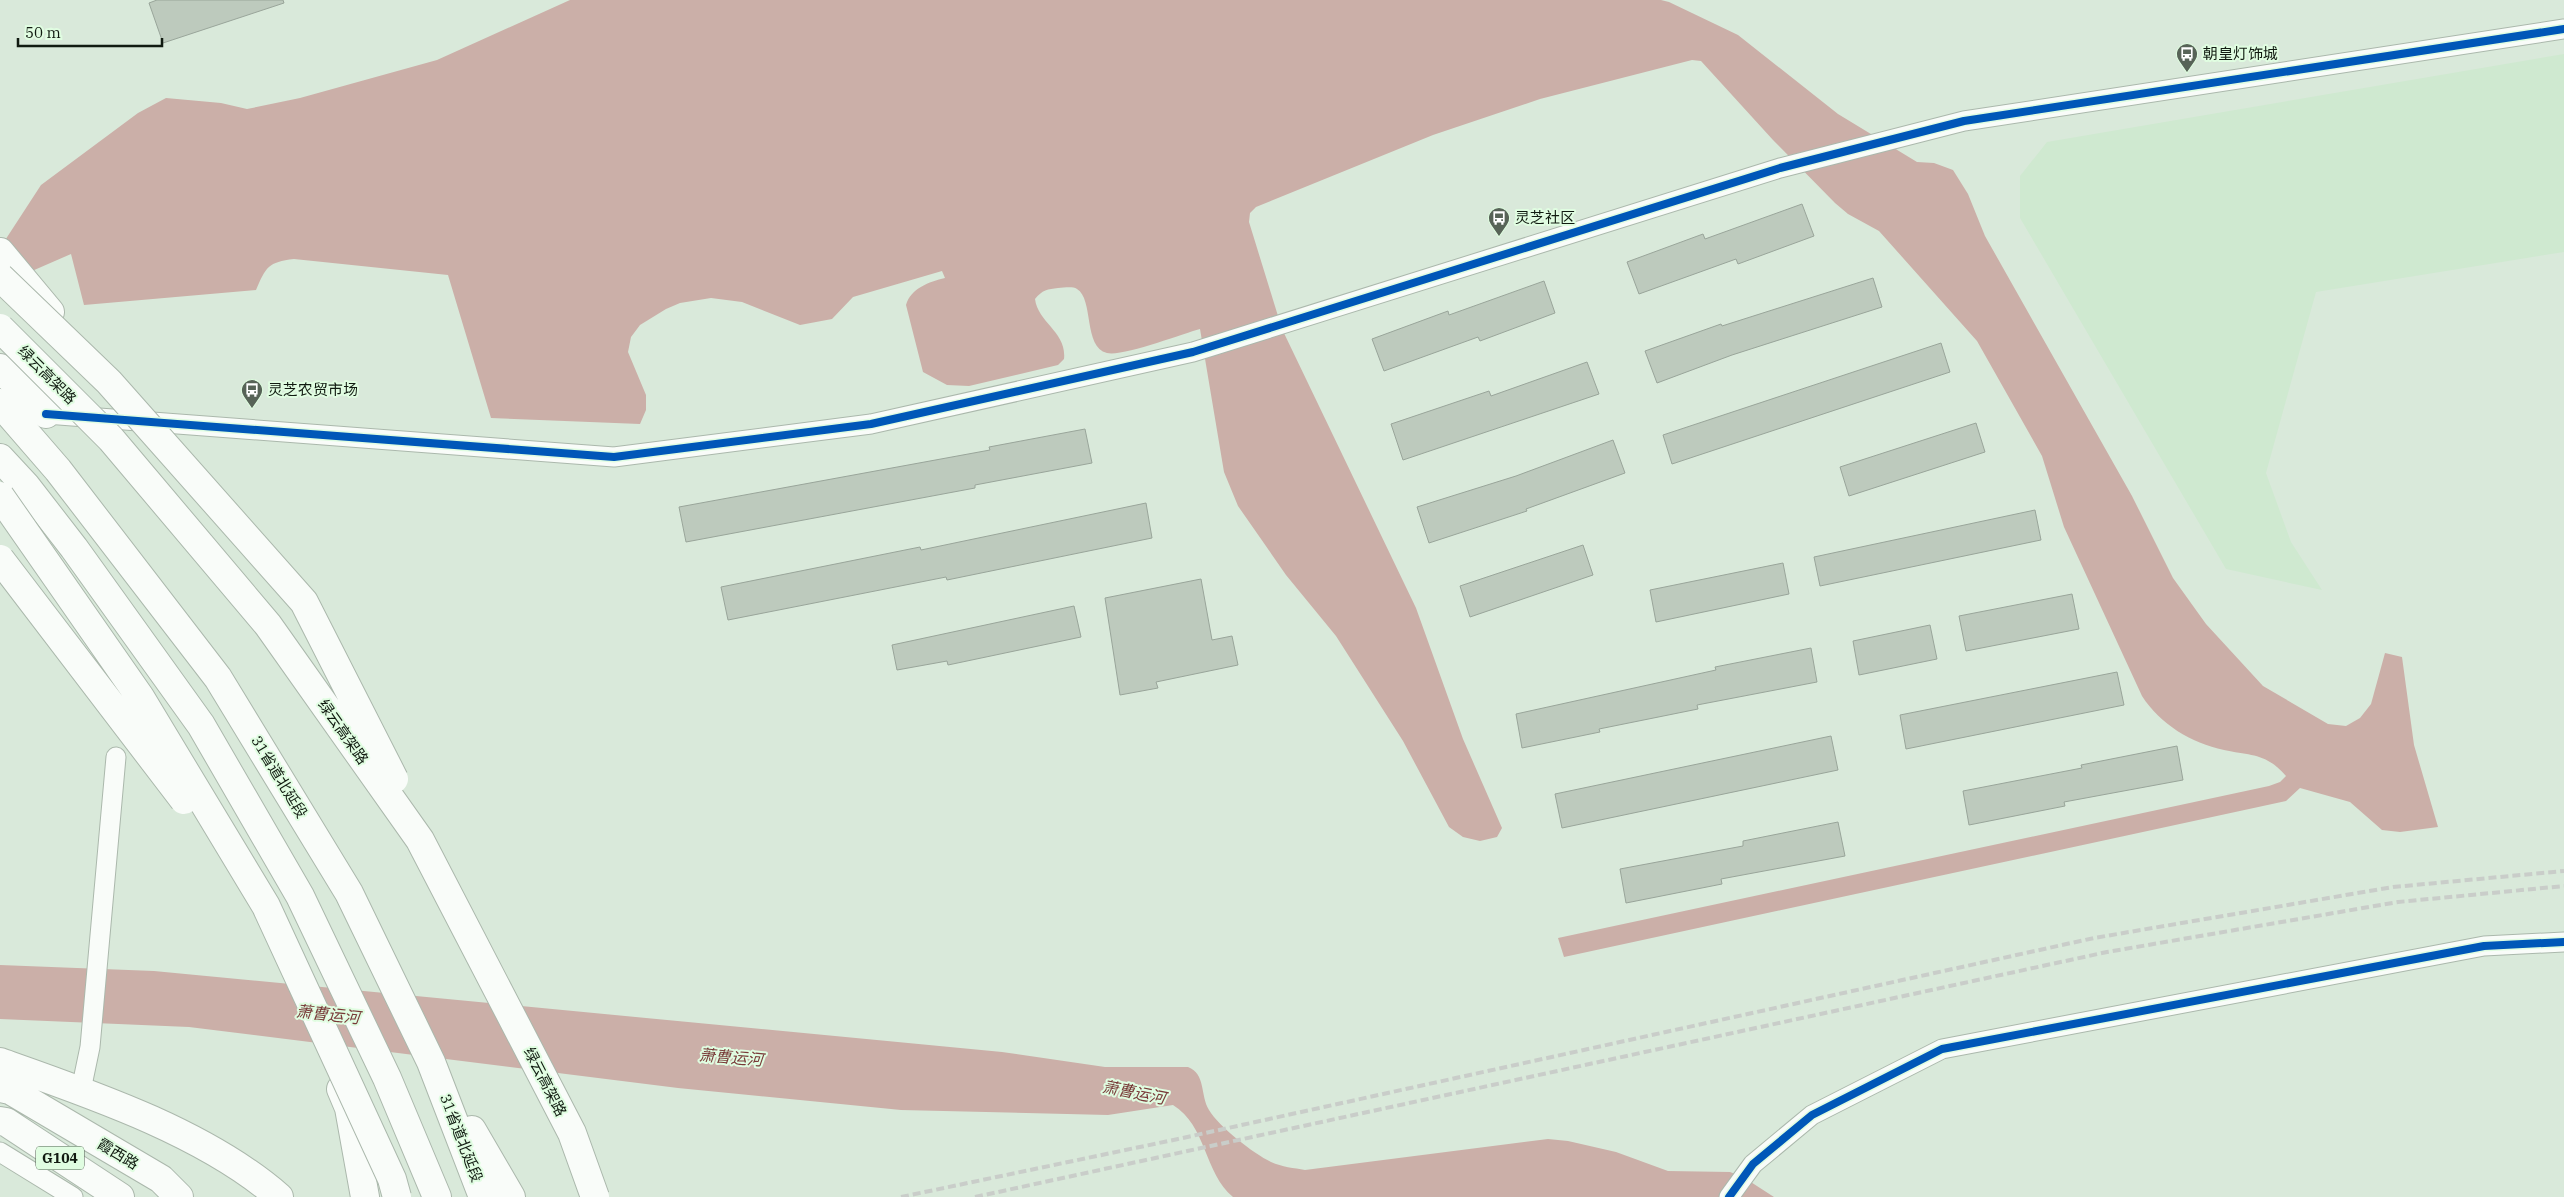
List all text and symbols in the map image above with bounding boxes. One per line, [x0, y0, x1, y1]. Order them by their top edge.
scale bar [18, 15, 161, 47]
text: 50 m [25, 23, 61, 42]
bus stop icon: 朝皇灯饰城 [2175, 42, 2199, 73]
place label: 朝皇灯饰城 [2203, 44, 2278, 63]
bus stop icon: 灵芝社区 [1487, 206, 1511, 237]
place label: 灵芝社区 [1515, 208, 1575, 227]
street label: 绿云高架路 [14, 341, 81, 408]
bus stop icon: 灵芝农贸市场 [240, 378, 264, 409]
place label: 灵芝农贸市场 [268, 380, 358, 399]
street label: 绿云高架路 [314, 696, 373, 768]
street label: 31省道北延段 [247, 732, 312, 822]
water label: 萧曹运河 [295, 1001, 364, 1028]
street label: 绿云高架路 [520, 1044, 571, 1120]
water label: 萧曹运河 [698, 1044, 767, 1070]
water label: 萧曹运河 [1101, 1076, 1170, 1108]
street label: 31省道北延段 [436, 1091, 487, 1185]
street label: 霞西路 [94, 1134, 142, 1173]
road number: G104 [36, 1146, 84, 1170]

